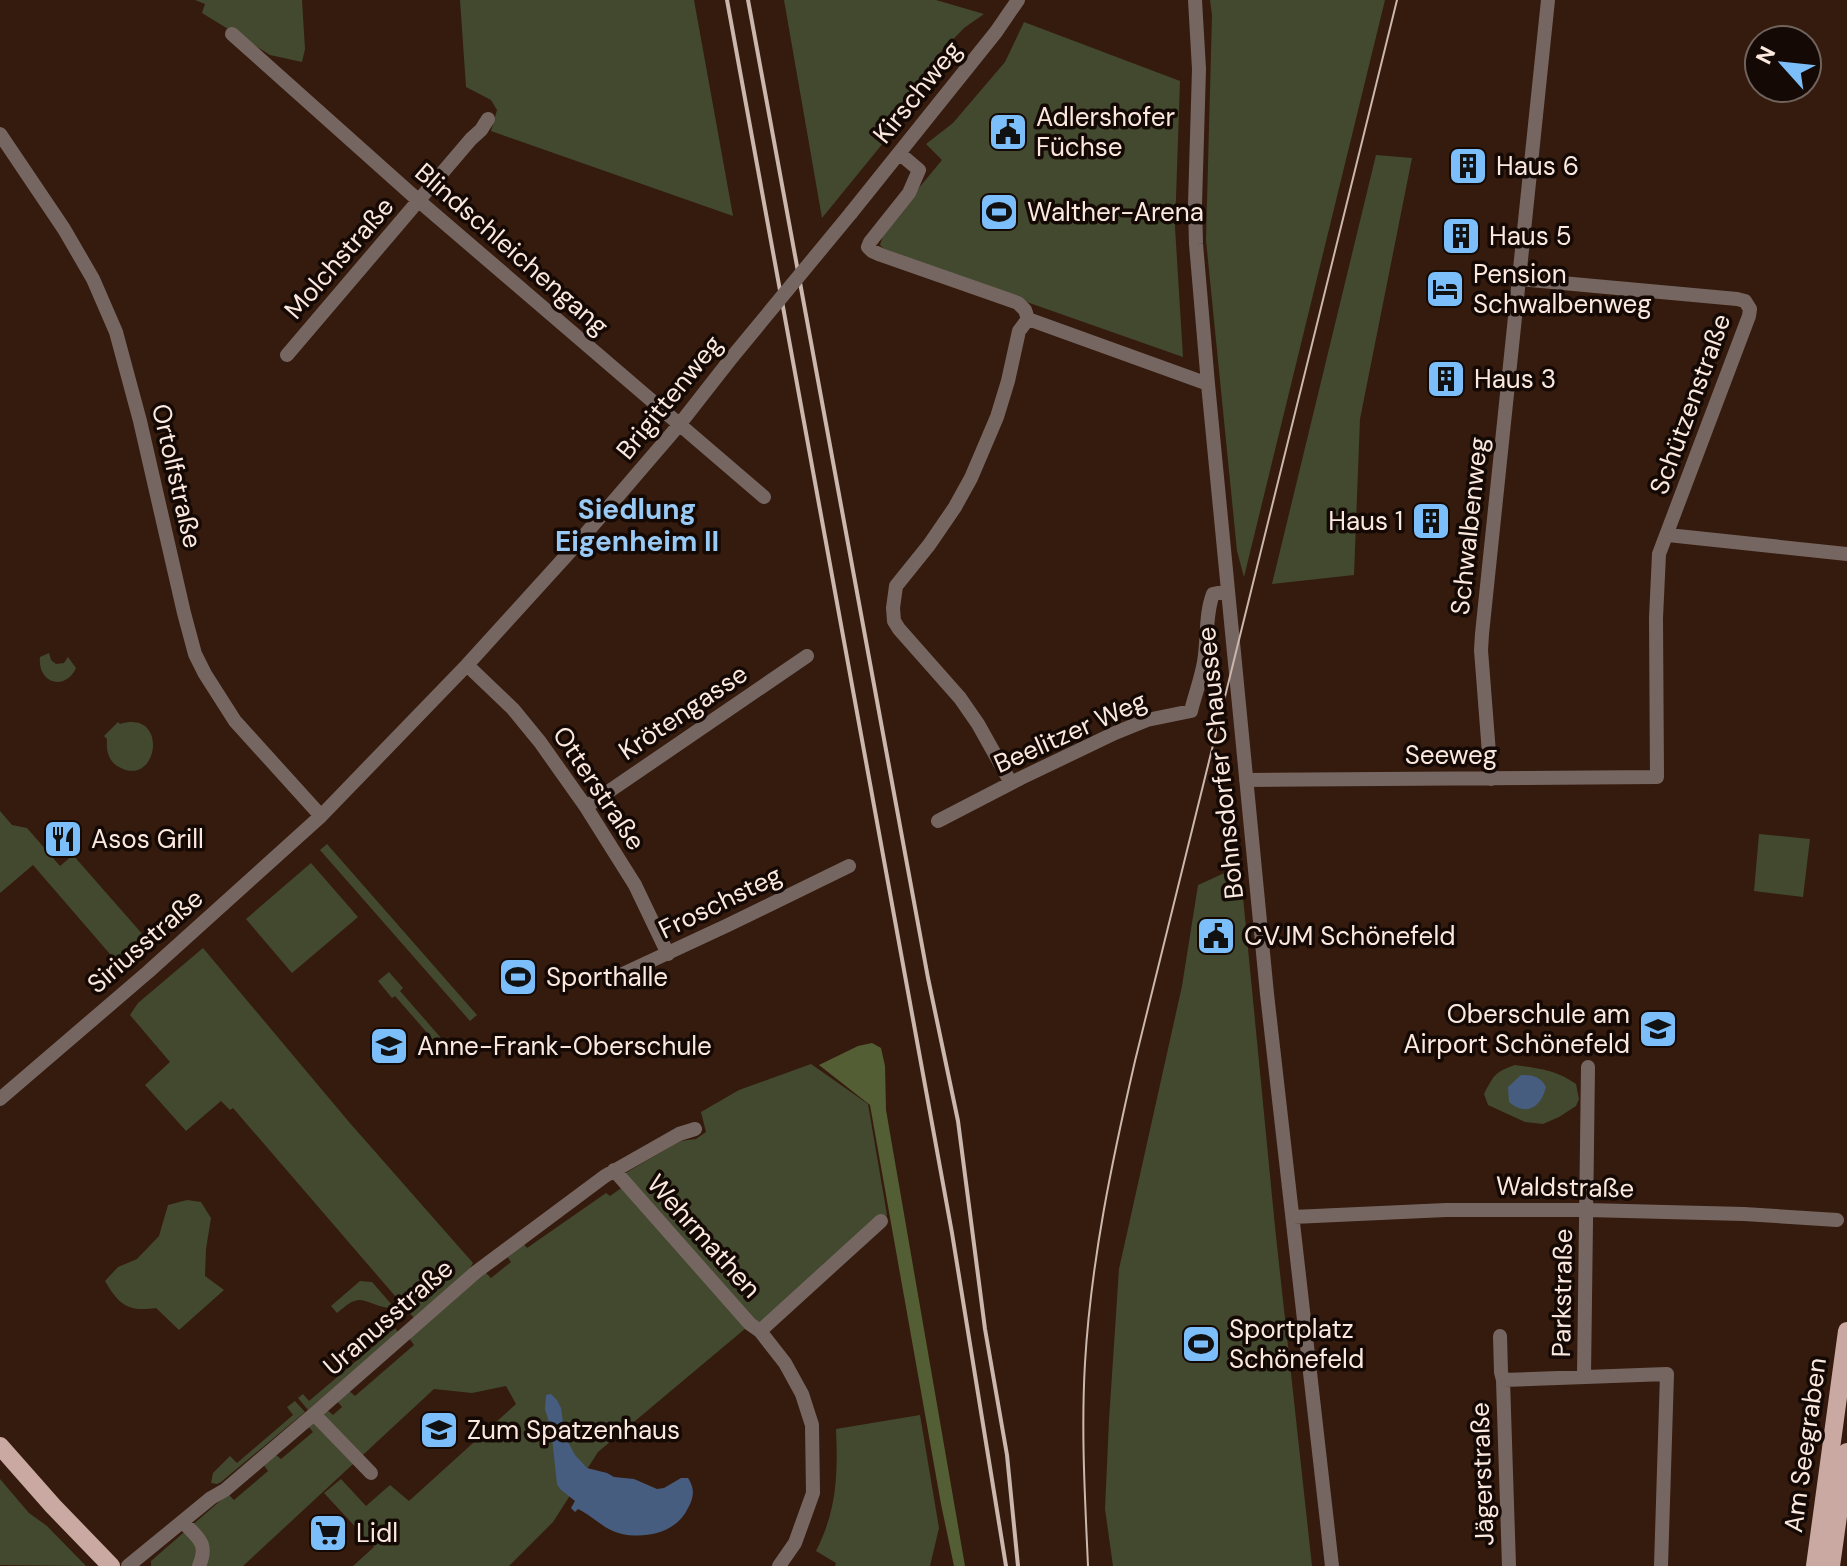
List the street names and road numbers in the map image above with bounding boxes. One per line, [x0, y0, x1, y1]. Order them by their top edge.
street label: Kirschweg [865, 34, 969, 150]
street label: Blindschleichengang [408, 155, 616, 343]
street label: Molchstraße [277, 190, 401, 326]
street label: Schützenstraße [1642, 309, 1738, 499]
street label: Brigittenweg [608, 328, 730, 466]
street label: Ortolfstraße [144, 400, 210, 552]
street label: Schwalbenweg [1443, 435, 1495, 617]
street label: Bohnsdorfer Chaussee [1189, 625, 1251, 901]
street label: Krötengasse [612, 656, 754, 768]
street label: Beelitzer Weg [988, 683, 1152, 781]
street label: Otterstraße [545, 719, 653, 857]
street label: Seeweg [1405, 738, 1497, 772]
street label: Froschsteg [653, 858, 787, 946]
street label: Siriusstraße [80, 881, 210, 1001]
street label: Wehrmathen [640, 1167, 768, 1305]
street label: Waldstraße [1496, 1169, 1634, 1205]
street label: Parkstraße [1544, 1228, 1580, 1358]
street label: Uranusstraße [316, 1251, 460, 1383]
street label: Am Seegraben [1776, 1355, 1834, 1535]
street label: Jägerstraße [1463, 1402, 1501, 1546]

